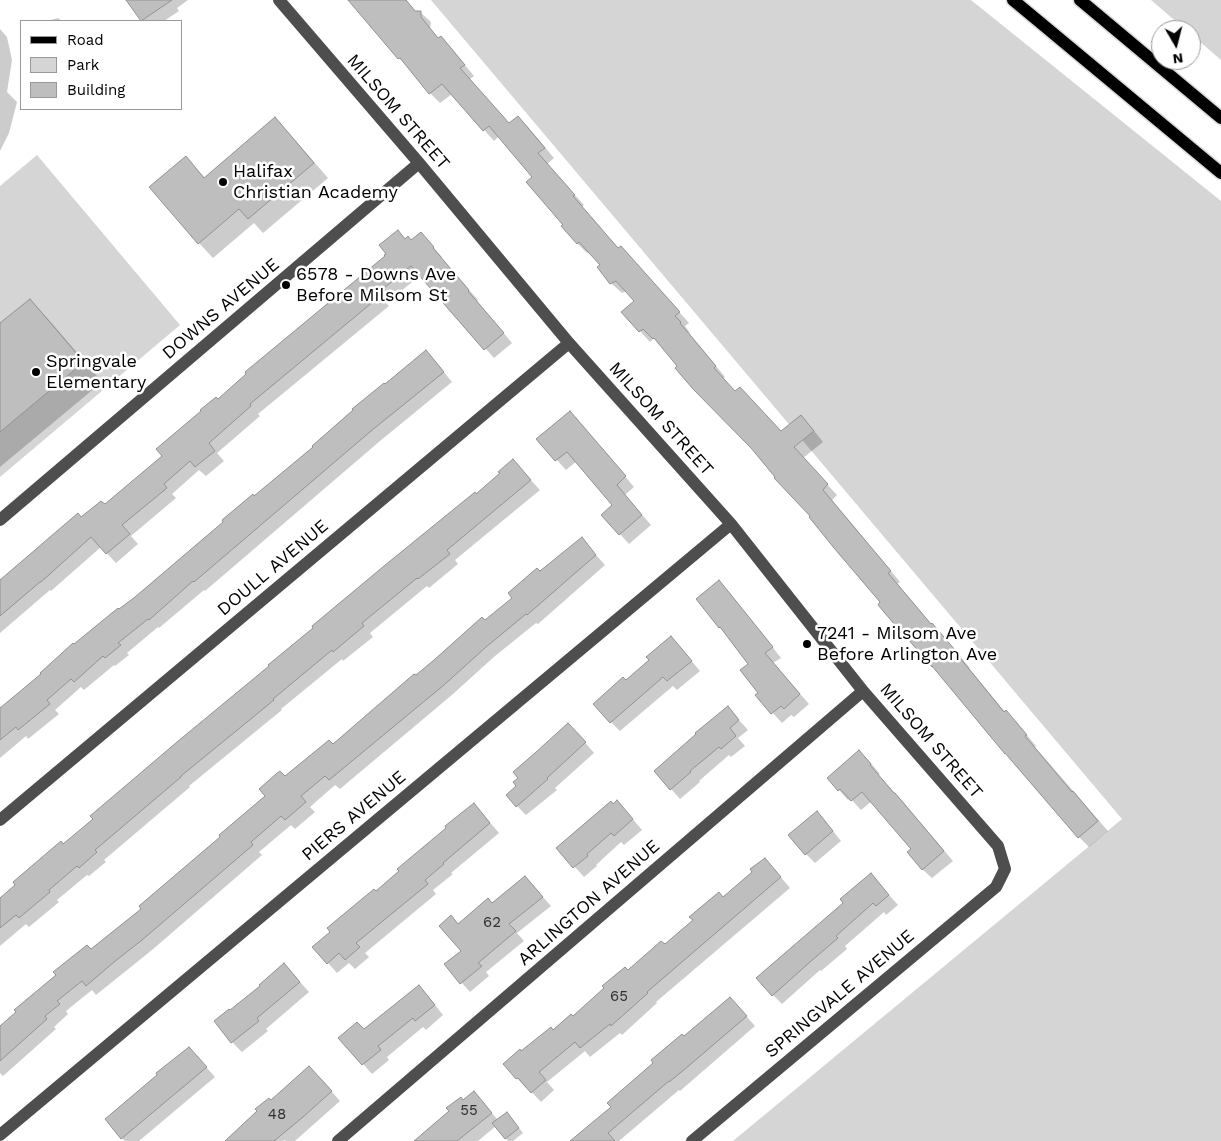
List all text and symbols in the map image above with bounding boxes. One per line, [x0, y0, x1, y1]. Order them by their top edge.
legend [20, 20, 182, 110]
north arrow [1151, 20, 1201, 70]
text: Road [67, 31, 104, 49]
street label: MILSOM STREET [342, 50, 454, 174]
text: N [1172, 50, 1184, 68]
text: Park [67, 56, 99, 74]
text: Building [67, 81, 125, 99]
place label: Halifax Christian Academy [233, 161, 398, 203]
marker: Halifax Christian Academy [217, 176, 229, 188]
street label: DOWNS AVENUE [158, 254, 284, 364]
place label: 6578 - Downs Ave Before Milsom St [296, 264, 456, 306]
marker: 6578 - Downs Ave Before Milsom St [280, 279, 292, 291]
place label: Springvale Elementary [46, 351, 146, 394]
street label: MILSOM STREET [604, 358, 718, 480]
marker: Springvale Elementary [30, 366, 42, 378]
street label: DOULL AVENUE [213, 515, 333, 621]
place label: 7241 - Milsom Ave Before Arlington Ave [817, 623, 997, 666]
marker: 7241 - Milsom Ave Before Arlington Ave [801, 638, 813, 650]
street label: MILSOM STREET [875, 679, 987, 803]
street label: PIERS AVENUE [298, 766, 410, 866]
street label: ARLINGTON AVENUE [514, 836, 664, 970]
house number: 62 [483, 914, 501, 932]
street label: SPRINGVALE AVENUE [761, 925, 919, 1063]
house number: 65 [610, 988, 628, 1006]
house number: 55 [460, 1102, 478, 1120]
house number: 48 [268, 1106, 286, 1124]

